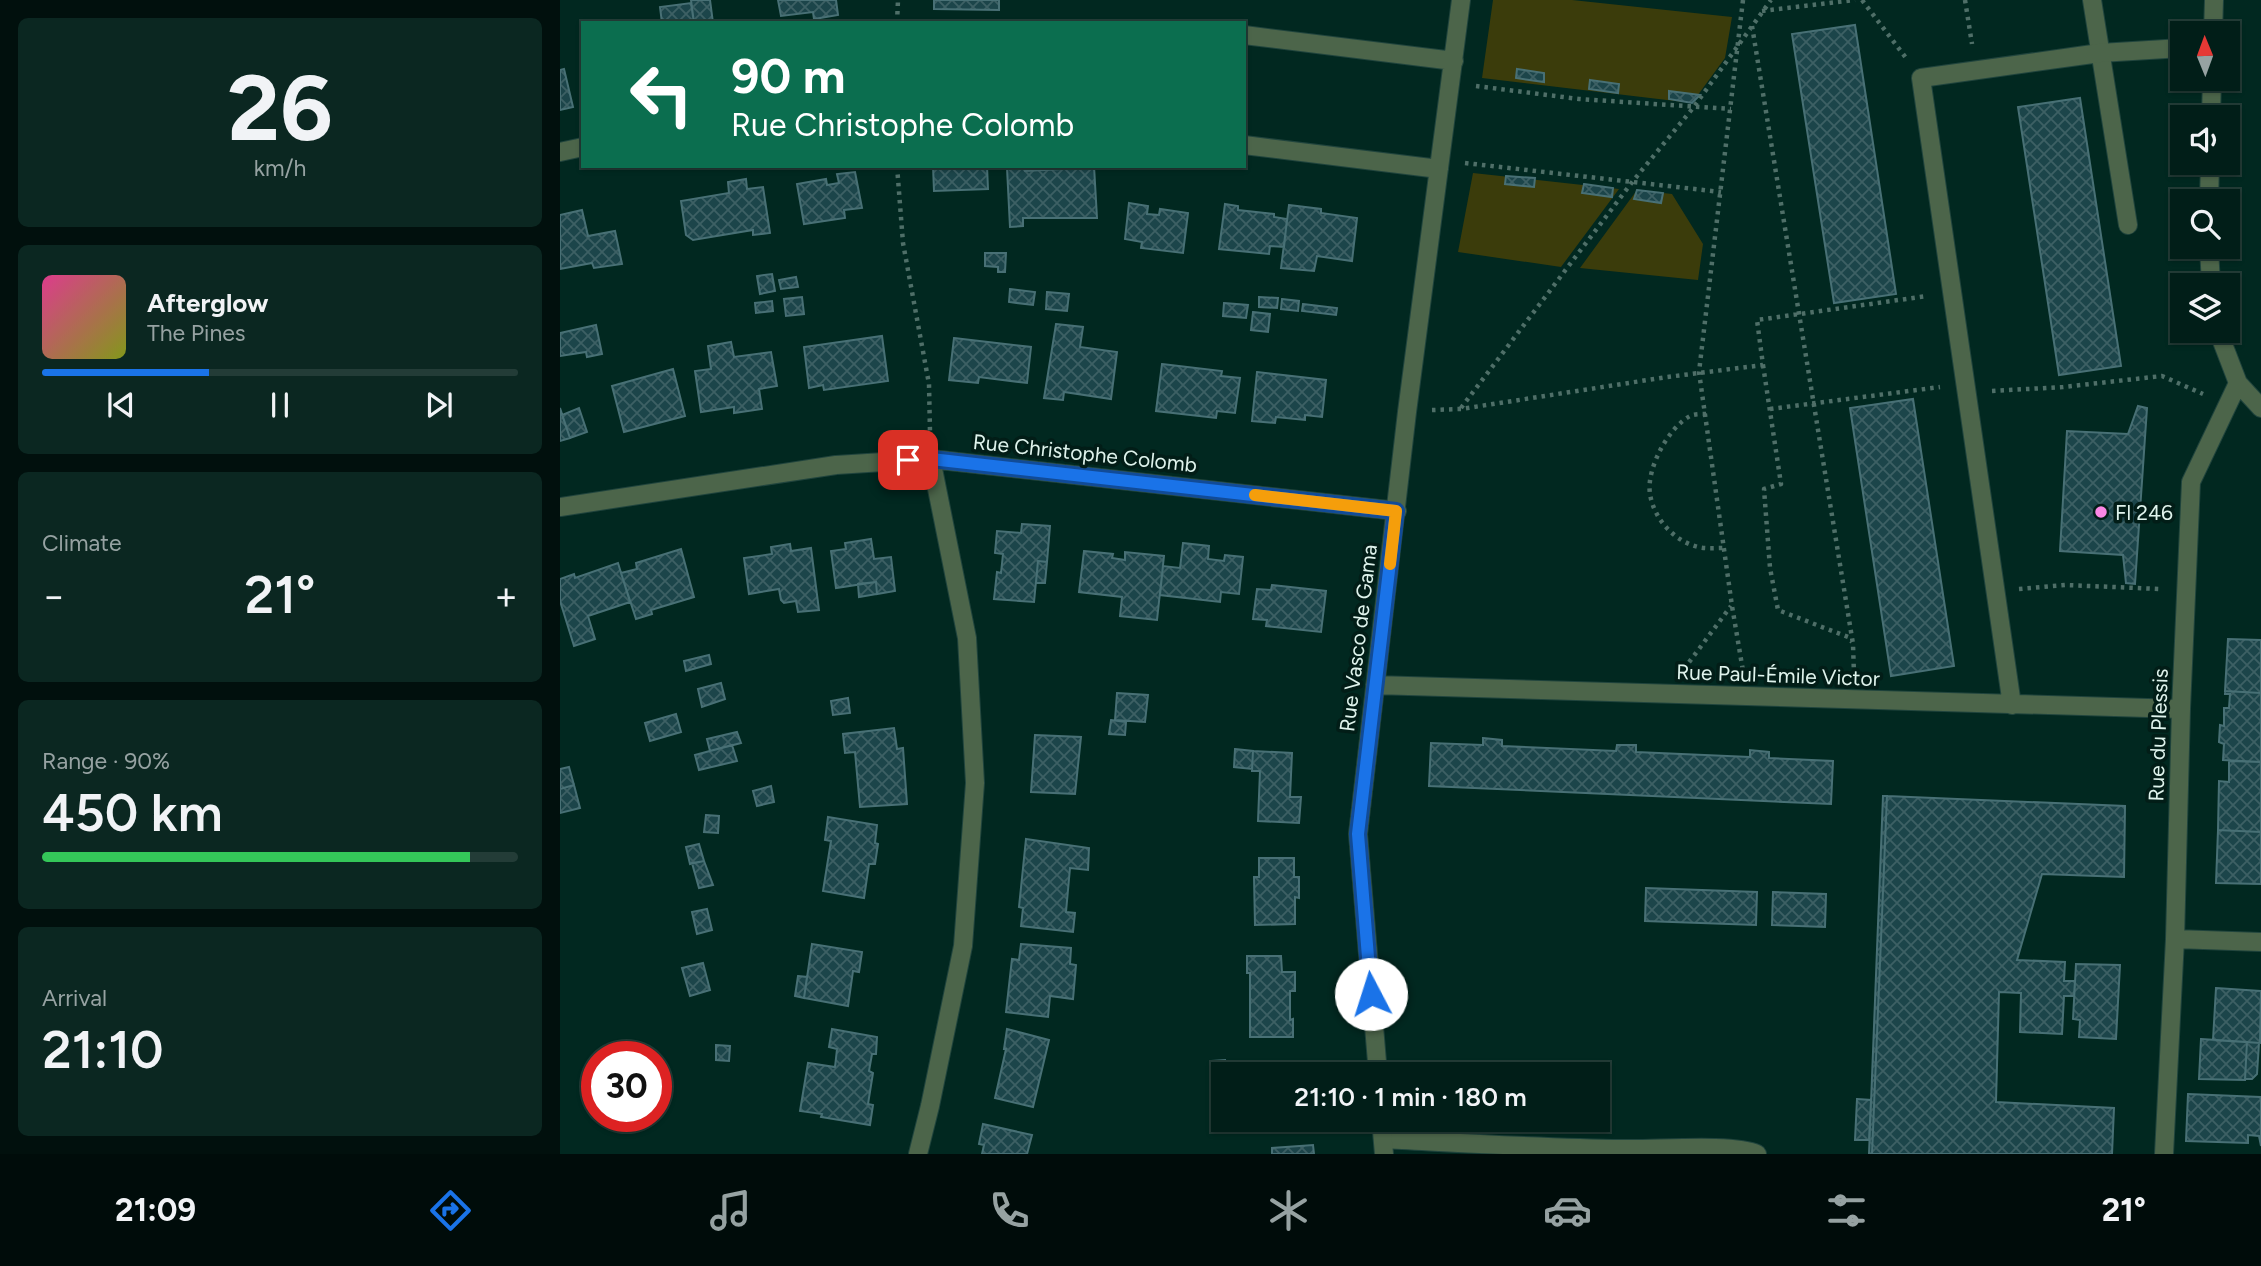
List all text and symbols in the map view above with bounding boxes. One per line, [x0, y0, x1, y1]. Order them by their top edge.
north arrow [2170, 21, 2240, 91]
map controls [2170, 21, 2240, 343]
text: 90 m [731, 46, 846, 105]
icon: left [616, 49, 707, 140]
text: 26 [227, 54, 333, 163]
button: sound [2170, 105, 2240, 175]
text: Rue Christophe Colomb [731, 106, 1074, 144]
text: km/h [254, 154, 306, 182]
button: search [2170, 189, 2240, 259]
button: layers [2170, 273, 2240, 343]
text: Afterglow [147, 287, 269, 319]
text: The Pines [147, 319, 246, 347]
icon: previous [102, 386, 140, 424]
icon: pause [261, 386, 299, 424]
icon: next [420, 386, 458, 424]
street label: Rue Christophe Colomb [972, 429, 1198, 477]
pin [878, 430, 938, 490]
icon: arrive [889, 441, 927, 479]
place label: Fl 246 [2115, 500, 2173, 525]
marker: Fl 246 [2093, 504, 2109, 520]
text: Climate [42, 529, 121, 557]
street label: Rue Vasco de Gama [1334, 543, 1382, 733]
text: 21° [245, 564, 315, 626]
text: − [42, 573, 66, 619]
text: + [494, 573, 518, 619]
street label: Rue Paul-Émile Victor [1676, 659, 1880, 691]
street label: Rue du Plessis [2143, 668, 2173, 802]
text: Range · 90% [42, 747, 170, 775]
text: 450 km [42, 782, 223, 844]
position arrow [1334, 957, 1408, 1031]
text: Arrival [42, 984, 107, 1012]
text: 21:10 [42, 1019, 163, 1081]
speed limit sign: 30 [581, 1041, 672, 1132]
text: 21:10 · 1 min · 180 m [1294, 1081, 1527, 1113]
icon: directions [426, 1186, 475, 1235]
icon: music [706, 1186, 755, 1235]
icon: phone [985, 1186, 1034, 1235]
icon: climate [1264, 1186, 1313, 1235]
icon: car [1543, 1186, 1592, 1235]
icon: filters [1822, 1186, 1871, 1235]
text: 21:09 [115, 1191, 196, 1229]
text: 21° [2102, 1191, 2146, 1229]

